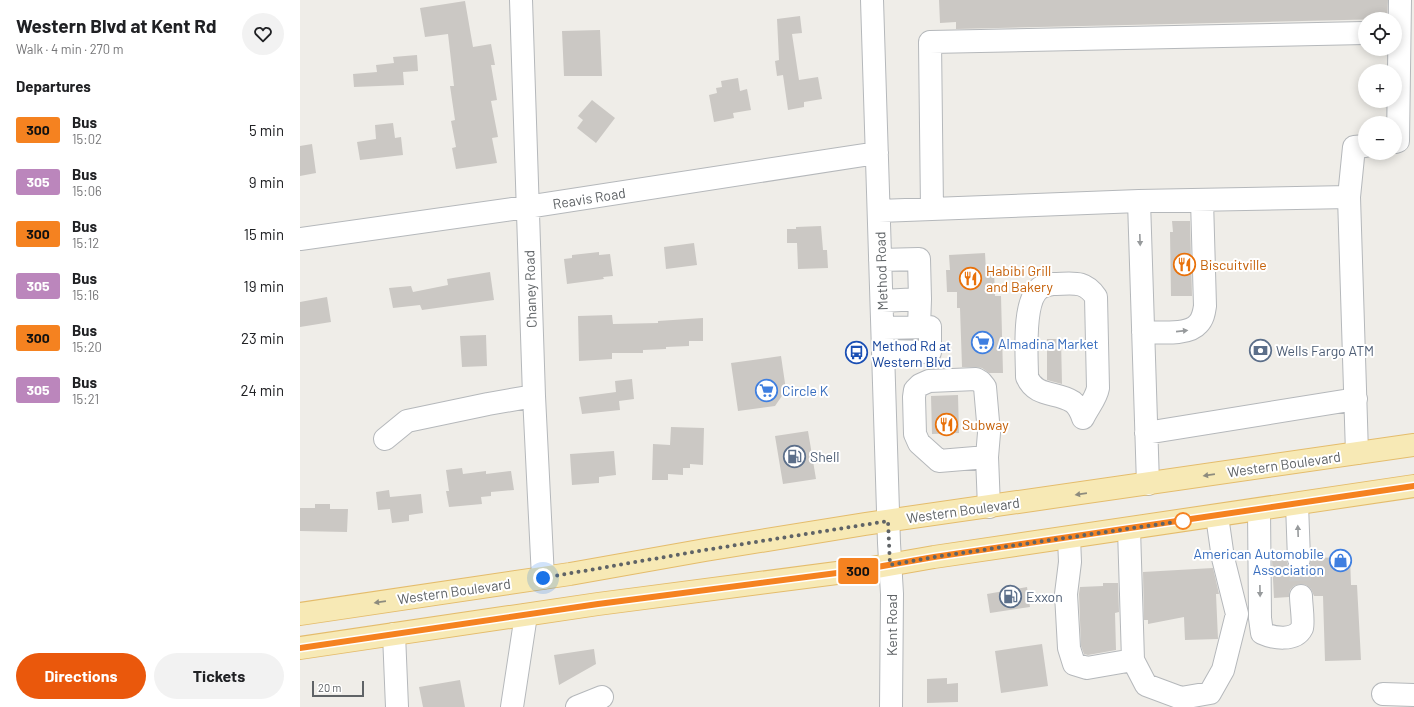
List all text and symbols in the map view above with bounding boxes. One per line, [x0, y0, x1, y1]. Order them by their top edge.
map controls [1358, 12, 1402, 160]
button: locate [1358, 12, 1402, 56]
button: heart [242, 13, 284, 55]
text: Western Blvd at Kent Rd [16, 14, 217, 37]
text: Walk · 4 min · 270 m [16, 41, 123, 57]
button: + [1358, 64, 1402, 108]
text: Departures [16, 77, 91, 95]
text: Bus [72, 113, 97, 131]
button: − [1358, 116, 1402, 160]
text: 300 [26, 121, 50, 138]
text: 5 min [249, 121, 284, 139]
text: 15:02 [72, 131, 102, 147]
text: Bus [72, 165, 97, 183]
text: 305 [26, 173, 50, 190]
text: 9 min [249, 173, 284, 191]
text: 15:06 [72, 183, 102, 199]
street label: Reavis Road [551, 184, 627, 212]
text: Bus [72, 217, 97, 235]
text: 300 [26, 225, 50, 242]
text: 15 min [244, 225, 284, 243]
street label: Method Road [871, 231, 891, 311]
one-way arrow [1137, 234, 1143, 247]
text: 15:12 [72, 235, 99, 251]
street label: Chaney Road [520, 250, 540, 328]
restaurant icon: Biscuitville [1172, 251, 1198, 277]
place label: Biscuitville [1200, 256, 1267, 273]
place label: Habibi Grill and Bakery [986, 262, 1054, 295]
restaurant icon: Habibi Grill and Bakery [957, 265, 983, 291]
text: Bus [72, 269, 97, 287]
text: 305 [26, 277, 50, 294]
text: 19 min [244, 277, 284, 295]
text: 15:16 [72, 287, 99, 303]
text: Bus [72, 321, 97, 339]
one-way arrow [1176, 328, 1188, 335]
text: 300 [26, 329, 50, 346]
text: 23 min [241, 329, 284, 347]
supermarket icon: Almadina Market [969, 330, 995, 356]
place label: Almadina Market [998, 335, 1099, 352]
place label: Method Rd at Western Blvd [872, 337, 952, 370]
bank icon: Wells Fargo ATM [1248, 337, 1274, 363]
text: 15:20 [72, 339, 102, 355]
bus stop icon: Method Rd at Western Blvd [844, 340, 870, 366]
place label: Wells Fargo ATM [1276, 342, 1374, 359]
text: Bus [72, 373, 97, 391]
supermarket icon: Circle K [754, 377, 780, 403]
text: 305 [26, 381, 50, 398]
text: 24 min [240, 381, 284, 399]
place label: Circle K [782, 382, 829, 399]
text: 15:21 [72, 391, 99, 407]
restaurant icon: Subway [933, 411, 959, 437]
place label: Subway [962, 416, 1009, 433]
fuel station icon: Shell [782, 443, 808, 469]
place label: Shell [810, 448, 840, 465]
street label: Western Boulevard [1226, 448, 1342, 480]
one-way arrow [1203, 472, 1215, 478]
one-way arrow [1074, 491, 1087, 497]
street label: Western Boulevard [905, 494, 1021, 526]
unlabelled marker [1174, 512, 1192, 530]
one-way arrow [1295, 525, 1302, 537]
place label: American Automobile Association [1194, 545, 1324, 578]
shop icon: American Automobile Association [1327, 548, 1353, 574]
line badge: 300 [835, 558, 881, 584]
text: 300 [846, 562, 870, 579]
your location [533, 568, 553, 588]
street label: Western Boulevard [396, 575, 512, 607]
fuel station icon: Exxon [997, 583, 1023, 609]
one-way arrow [1257, 585, 1263, 598]
place label: Exxon [1026, 588, 1063, 605]
street label: Kent Road [883, 594, 900, 656]
one-way arrow [374, 599, 386, 605]
button: Directions [16, 653, 146, 699]
button: Tickets [154, 653, 284, 699]
scale bar [312, 679, 364, 698]
text: 20 m [318, 681, 341, 694]

